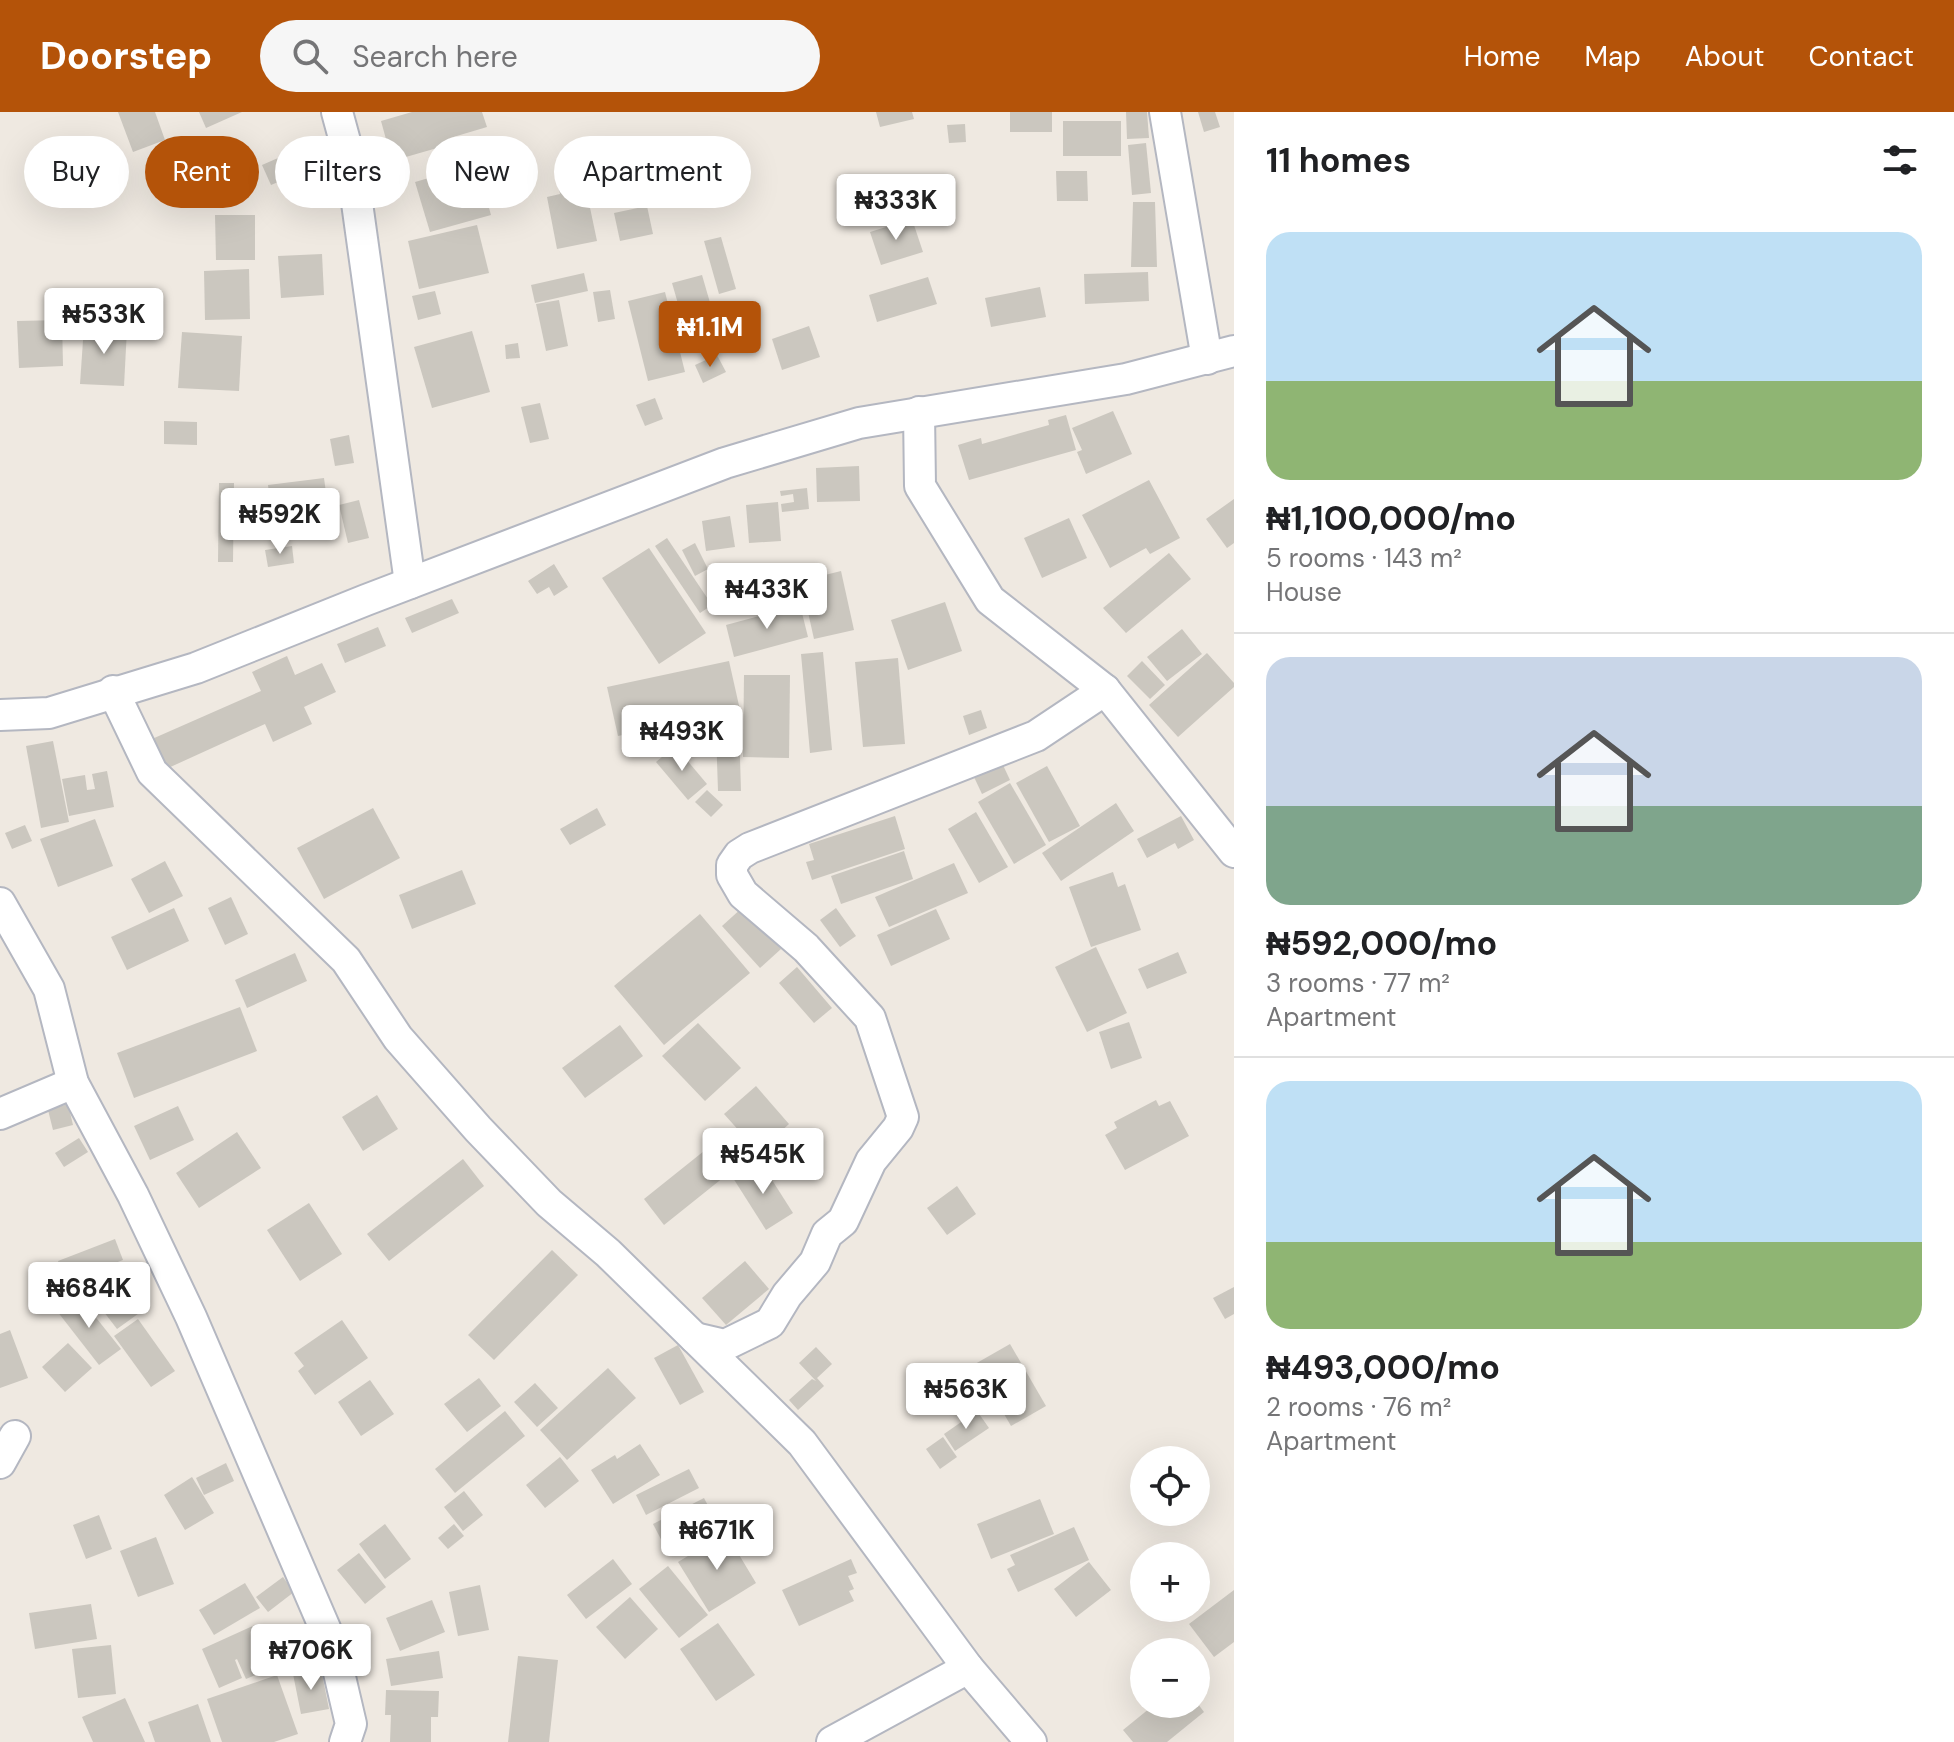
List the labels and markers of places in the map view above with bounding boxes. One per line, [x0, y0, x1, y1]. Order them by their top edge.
pin: ₦333K [840, 174, 952, 242]
pin: ₦533K [48, 288, 160, 356]
pin: ₦1.1M [654, 301, 766, 369]
pin: ₦592K [224, 488, 336, 556]
pin: ₦433K [711, 563, 823, 631]
pin: ₦493K [626, 705, 738, 773]
pin: ₦545K [707, 1128, 819, 1196]
pin: ₦684K [33, 1262, 145, 1330]
pin: ₦563K [910, 1363, 1022, 1431]
pin: ₦671K [661, 1504, 773, 1572]
pin: ₦706K [255, 1624, 367, 1692]

